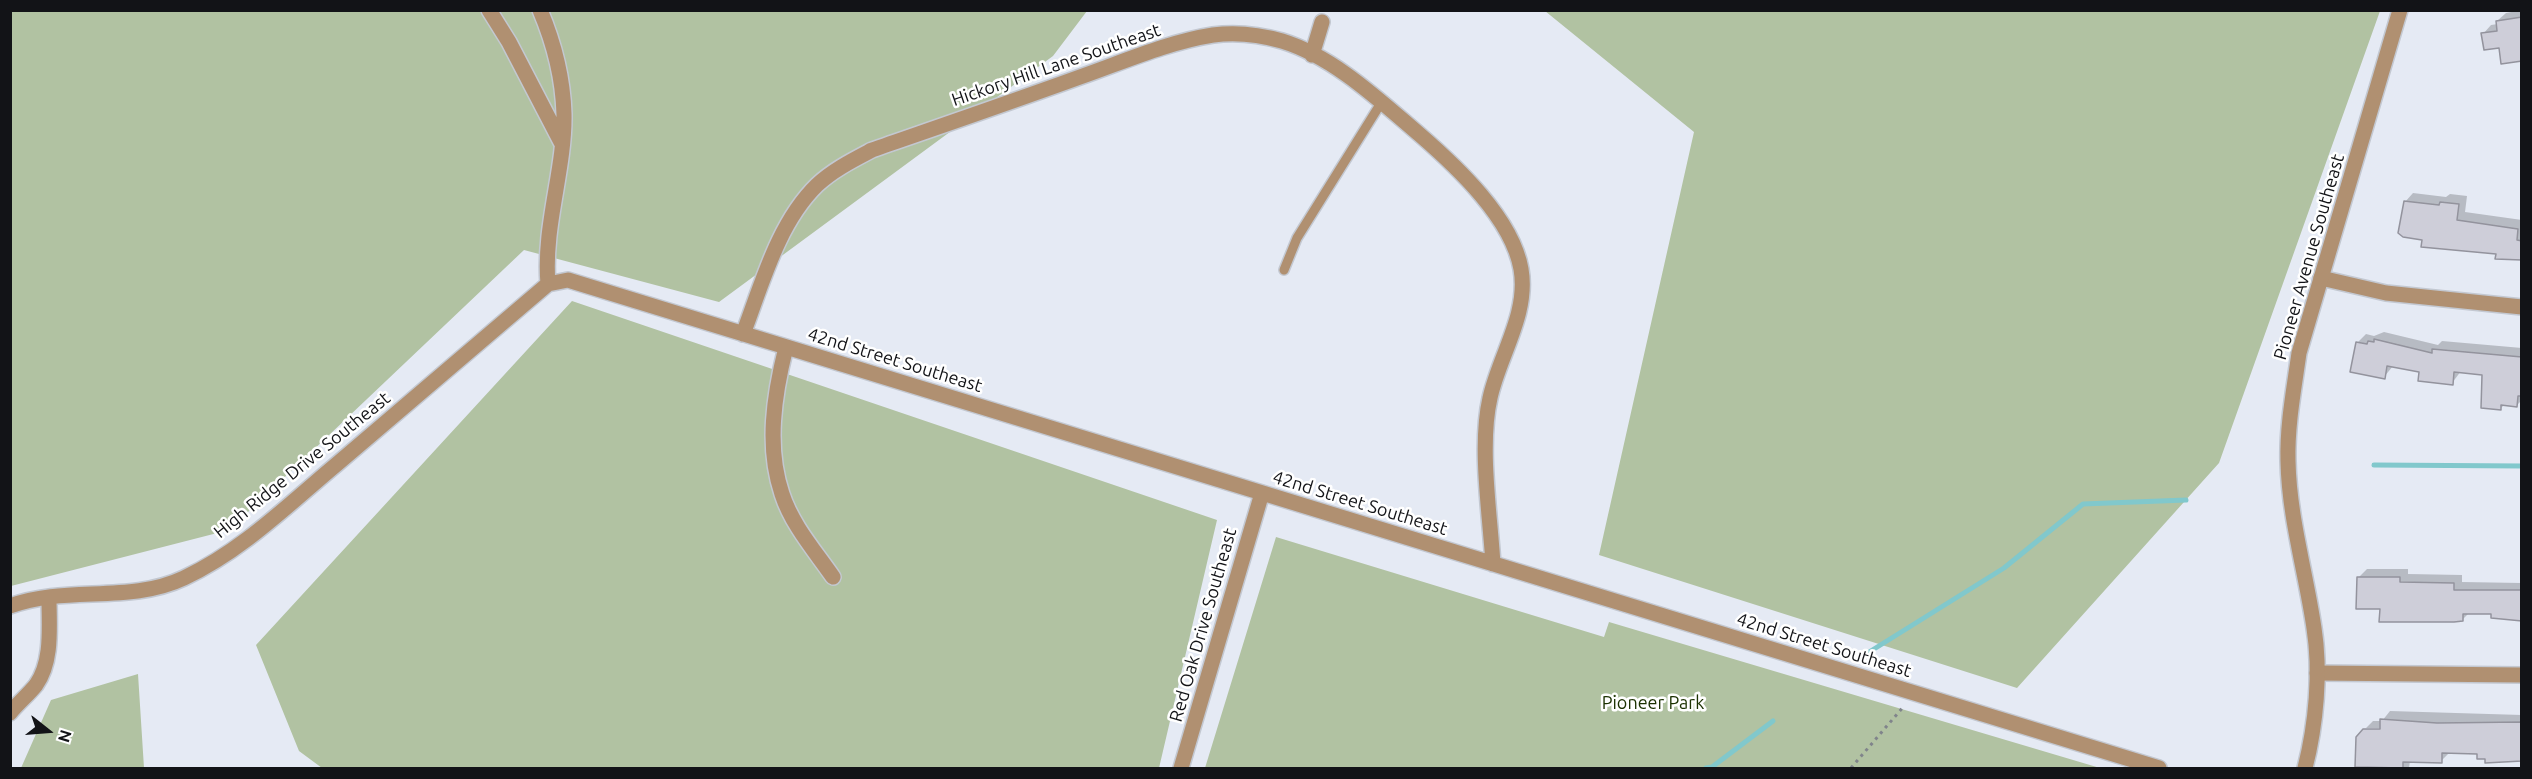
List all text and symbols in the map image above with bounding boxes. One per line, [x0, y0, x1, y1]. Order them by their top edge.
street label: Hickory Hill Lane Southeast [949, 19, 1163, 111]
street label: Pioneer Avenue Southeast [2269, 152, 2349, 362]
street label: 42nd Street Southeast [805, 323, 985, 397]
street label: High Ridge Drive Southeast [210, 387, 394, 543]
street label: 42nd Street Southeast [1270, 466, 1450, 540]
street label: Red Oak Drive Southeast [1165, 526, 1241, 724]
street label: 42nd Street Southeast [1734, 608, 1914, 682]
park label: Pioneer Park [1602, 692, 1704, 714]
north arrow [18, 701, 78, 761]
text: N [55, 728, 76, 745]

